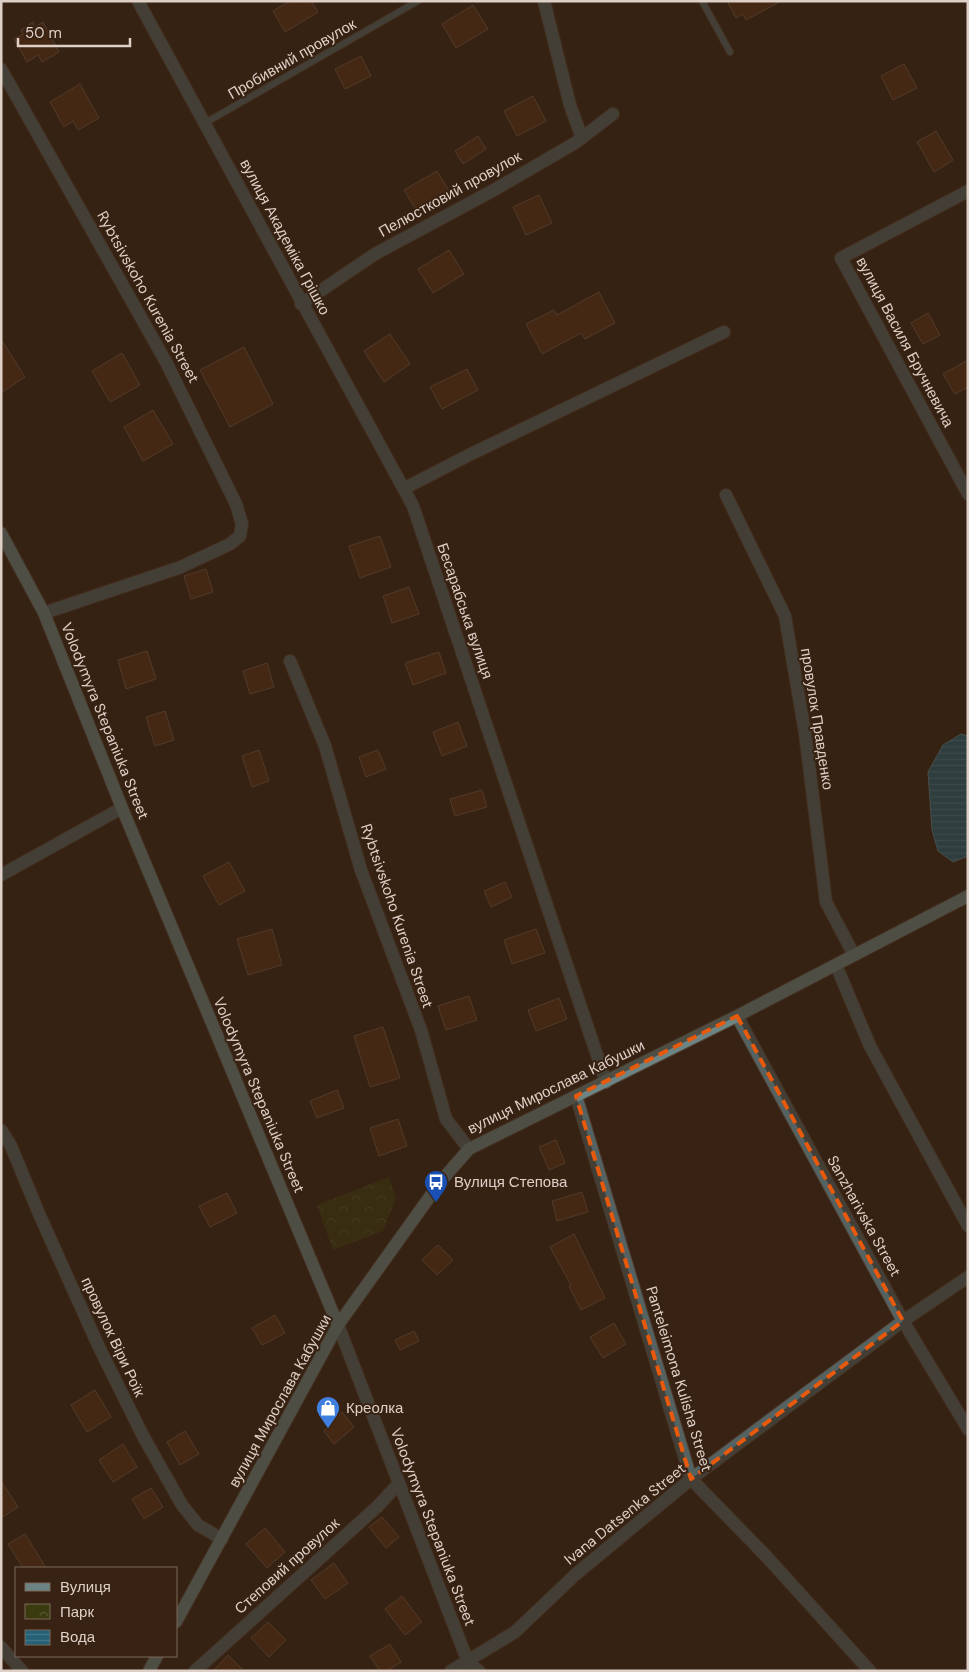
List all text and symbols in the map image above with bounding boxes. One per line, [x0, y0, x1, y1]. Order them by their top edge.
street label: Пробивний провулок [224, 14, 360, 104]
scale bar [18, 15, 130, 47]
text: 50 m [25, 23, 62, 43]
street label: Пелюстковий провулок [375, 146, 525, 242]
street label: вулиця Академіка Грішко [235, 156, 335, 318]
street label: Rybtsivskoho Kurenia Street [92, 207, 204, 387]
street label: вулиця Василя Бручневича [852, 253, 959, 431]
street label: Бесарабська вулиця [432, 540, 498, 682]
street label: Volodymyra Stepaniuka Street [56, 620, 154, 822]
street label: провулок Правденко [796, 647, 838, 791]
street label: Rybtsivskoho Kurenia Street [356, 821, 438, 1011]
street label: Volodymyra Stepaniuka Street [209, 994, 309, 1196]
street label: вулиця Мирослава Кабушки [464, 1035, 648, 1139]
street label: Sanzharivska Street [822, 1152, 906, 1280]
bus stop icon: Вулиця Степова [423, 1169, 449, 1203]
place label: Вулиця Степова [454, 1172, 568, 1192]
street label: провулок Віри Роїк [76, 1274, 150, 1400]
street label: Panteleimona Kulisha Street [641, 1284, 717, 1474]
street label: вулиця Мирослава Кабушки [224, 1311, 336, 1491]
shop icon: Креолка [315, 1395, 341, 1429]
place label: Креолка [346, 1398, 404, 1418]
street label: Volodymyra Stepaniuka Street [386, 1425, 480, 1629]
street label: Ivana Datsenka Street [560, 1459, 690, 1569]
street label: Степовий провулок [230, 1513, 344, 1618]
legend [15, 1567, 178, 1657]
text: Вулиця [60, 1577, 111, 1597]
text: Парк [60, 1602, 94, 1622]
text: Вода [60, 1627, 96, 1647]

